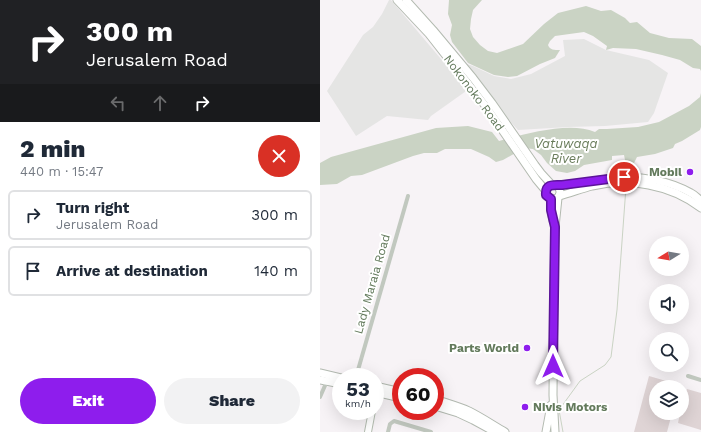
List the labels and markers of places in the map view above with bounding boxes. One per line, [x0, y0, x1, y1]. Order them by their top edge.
pin [607, 160, 641, 194]
place label: Mobil [649, 165, 682, 179]
marker: Mobil [685, 167, 695, 177]
place label: Parts World [449, 341, 519, 355]
marker: Parts World [522, 343, 532, 353]
place label: Nivis Motors [533, 400, 608, 414]
marker: Nivis Motors [520, 402, 530, 412]

